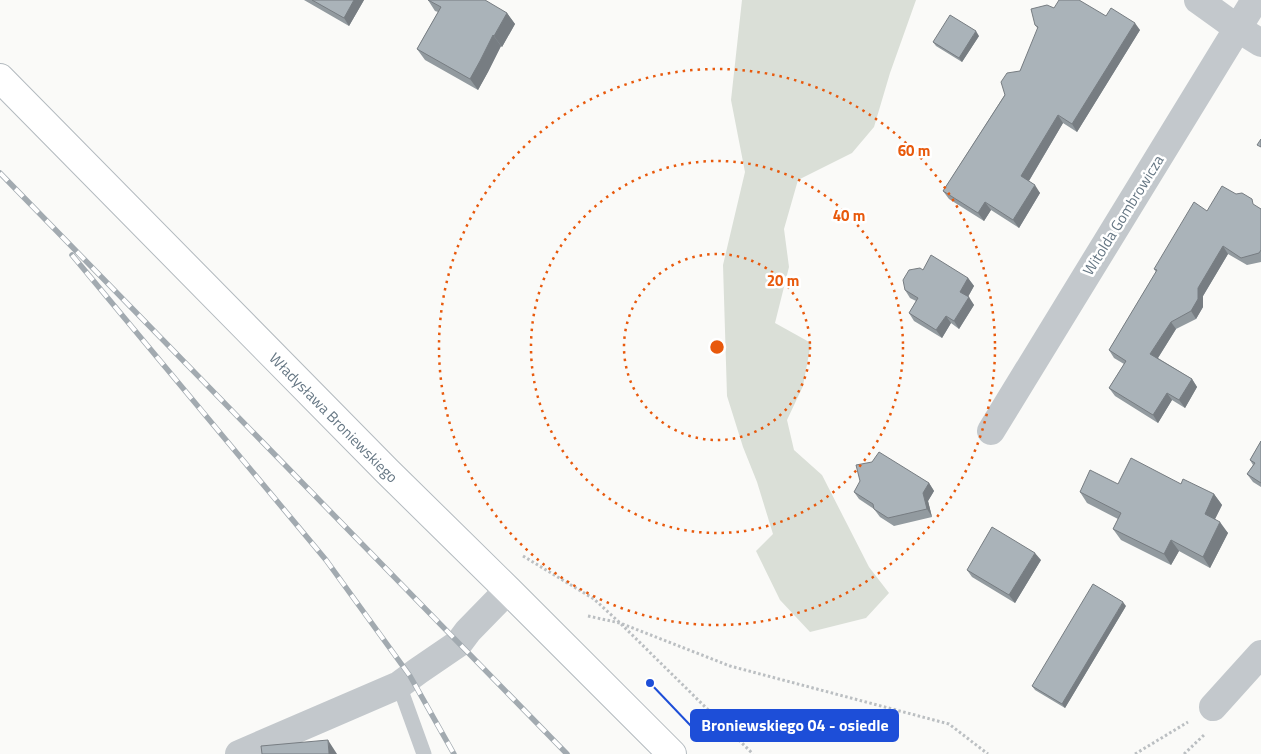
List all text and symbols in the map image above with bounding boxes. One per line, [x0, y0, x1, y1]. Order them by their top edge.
text: 60 m [898, 139, 930, 162]
street label: Witolda Gombrowicza [1077, 150, 1170, 280]
text: 40 m [833, 204, 865, 227]
text: 20 m [767, 269, 799, 292]
centre of rings [708, 338, 726, 356]
street label: Władysława Broniewskiego [264, 347, 404, 488]
callout: Broniewskiego 04 - osiedle [691, 710, 898, 741]
text: Broniewskiego 04 - osiedle [701, 713, 889, 737]

